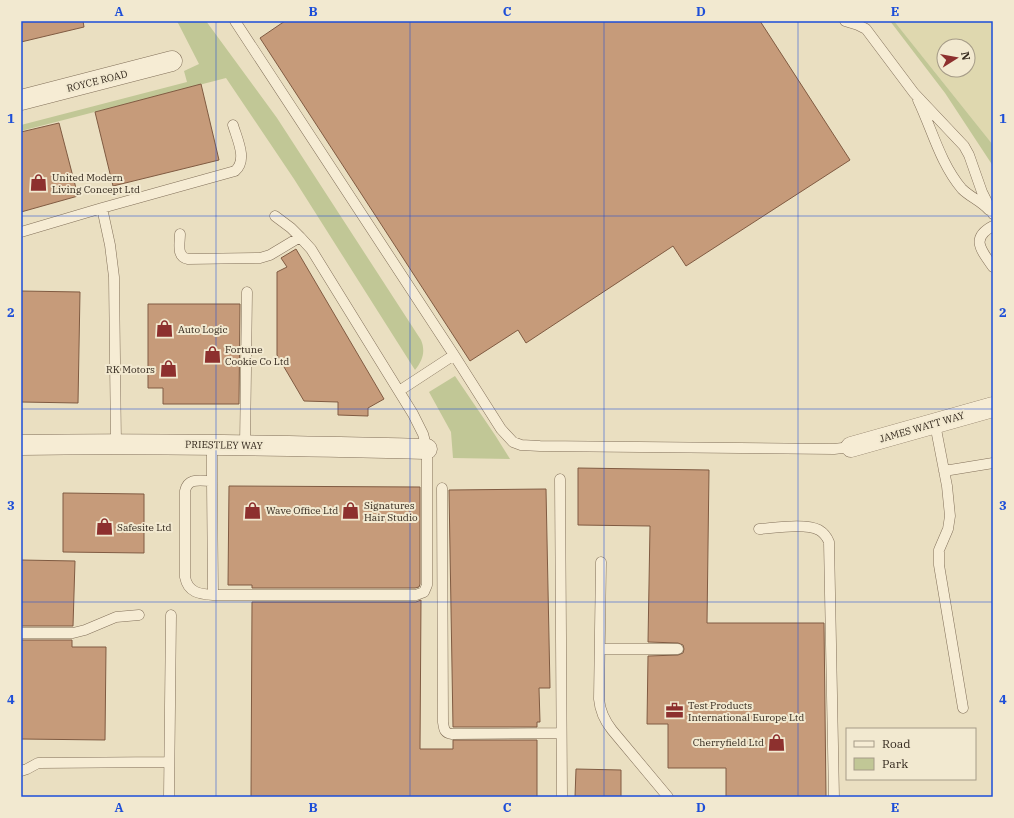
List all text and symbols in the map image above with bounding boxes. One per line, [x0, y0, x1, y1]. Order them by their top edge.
text: A [114, 3, 124, 20]
text: B [308, 3, 318, 20]
text: C [503, 3, 512, 20]
text: D [696, 3, 706, 20]
text: E [891, 3, 899, 20]
north arrow [936, 38, 976, 78]
text: N [958, 50, 974, 62]
street label: ROYCE ROAD [65, 67, 129, 95]
text: 1 [7, 110, 15, 127]
text: 1 [999, 110, 1007, 127]
place label: United Modern Living Concept Ltd [52, 171, 140, 196]
shop icon: United Modern Living Concept Ltd [29, 173, 49, 193]
text: 2 [7, 304, 15, 321]
text: 2 [999, 304, 1007, 321]
shop icon: Auto Logic [155, 319, 175, 339]
place label: Auto Logic [178, 323, 228, 336]
place label: Fortune Cookie Co Ltd [225, 343, 289, 368]
shop icon: Fortune Cookie Co Ltd [202, 345, 222, 365]
shop icon: RK Motors [158, 359, 178, 379]
place label: RK Motors [106, 363, 155, 376]
street label: JAMES WATT WAY [878, 408, 967, 445]
street label: PRIESTLEY WAY [185, 438, 264, 452]
text: 3 [7, 497, 15, 514]
text: 3 [999, 497, 1007, 514]
place label: Signatures Hair Studio [364, 499, 418, 524]
shop icon: Wave Office Ltd [243, 500, 263, 520]
shop icon: Signatures Hair Studio [341, 501, 361, 521]
place label: Wave Office Ltd [266, 504, 338, 517]
shop icon: Safesite Ltd [94, 517, 114, 537]
place label: Safesite Ltd [117, 521, 172, 534]
text: 4 [7, 691, 15, 708]
text: 4 [999, 691, 1007, 708]
place label: Test Products International Europe Ltd [688, 699, 804, 724]
office icon: Test Products International Europe Ltd [665, 701, 685, 721]
legend [846, 728, 976, 780]
shop icon: Cherryfield Ltd [767, 732, 787, 752]
place label: Cherryfield Ltd [693, 736, 764, 749]
text: Road [882, 736, 911, 751]
text: Park [882, 756, 908, 771]
text: A [114, 799, 124, 816]
text: B [308, 799, 318, 816]
text: C [503, 799, 512, 816]
text: D [696, 799, 706, 816]
text: E [891, 799, 899, 816]

